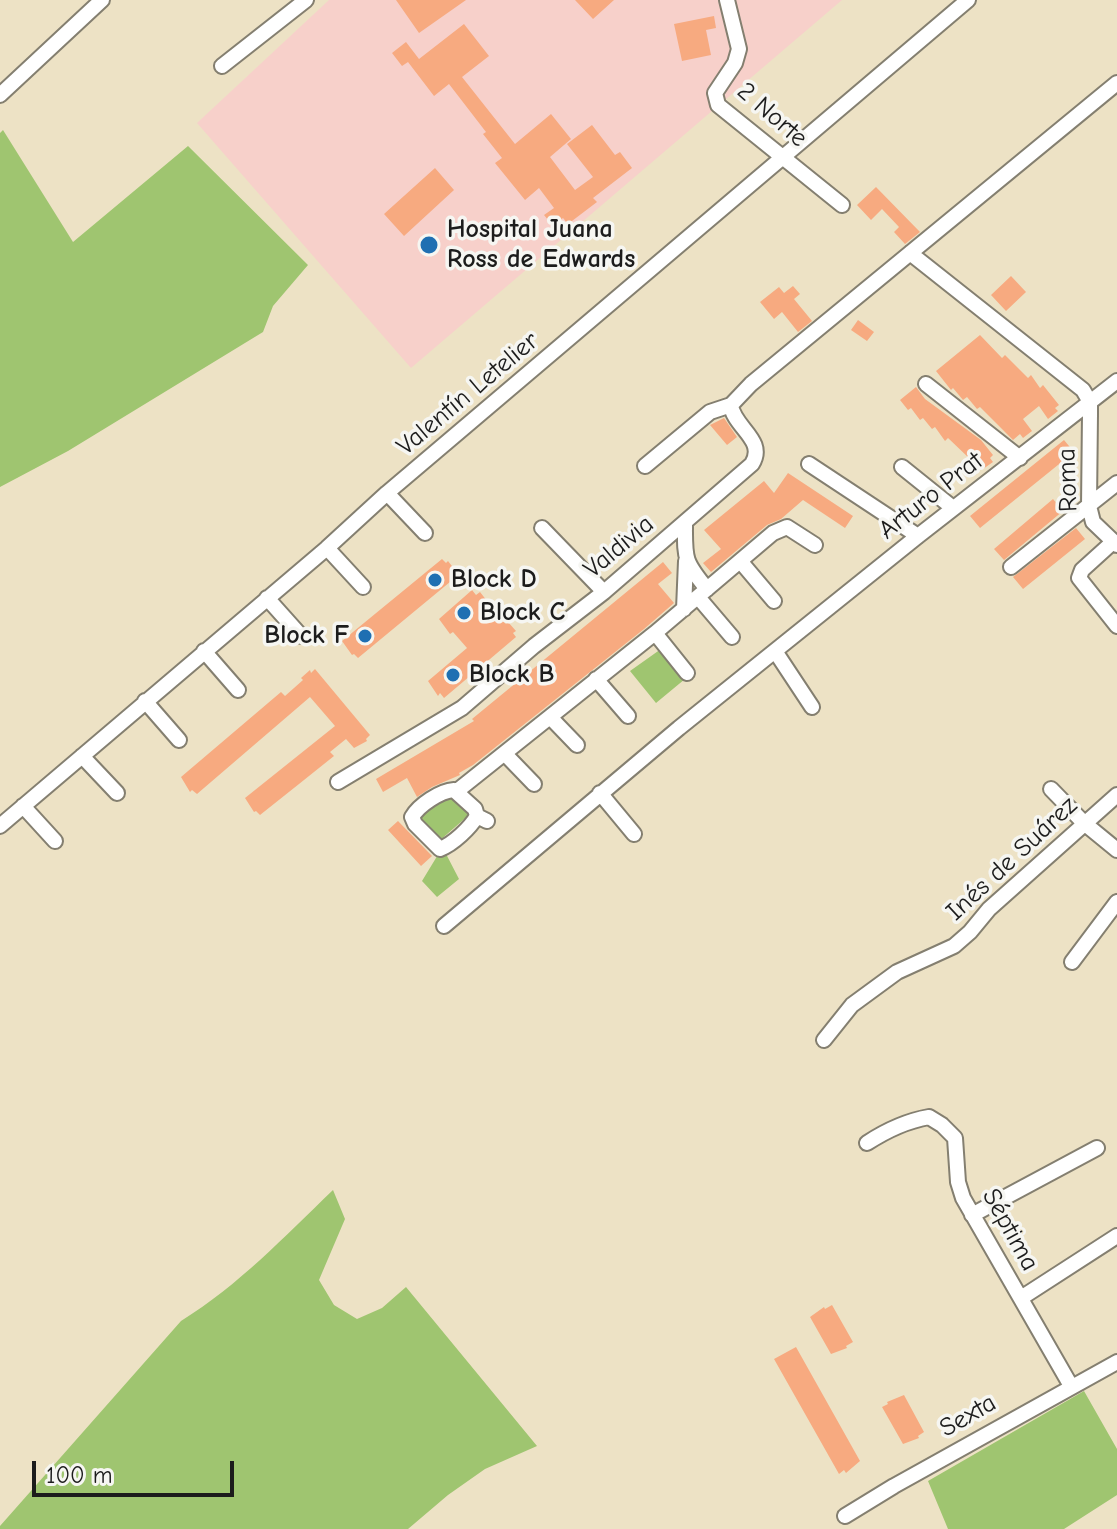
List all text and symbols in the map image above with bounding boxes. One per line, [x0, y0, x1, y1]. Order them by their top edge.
street label: 2 Norte [730, 76, 814, 154]
place label: Hospital Juana Ross de Edwards [447, 214, 635, 276]
marker: Hospital Juana Ross de Edwards [418, 234, 440, 256]
street label: Valentín Letelier [391, 326, 545, 462]
street label: Arturo Prat [873, 446, 989, 546]
street label: Roma [1051, 448, 1085, 512]
street label: Valdivia [578, 509, 660, 585]
place label: Block D [451, 564, 537, 596]
marker: Block D [426, 571, 444, 589]
place label: Block C [480, 597, 565, 629]
marker: Block C [455, 604, 473, 622]
place label: Block F [264, 620, 349, 652]
marker: Block F [356, 627, 374, 645]
place label: Block B [469, 659, 554, 691]
marker: Block B [444, 666, 462, 684]
street label: Inés de Suárez [940, 790, 1084, 928]
street label: Séptima [975, 1183, 1045, 1277]
street label: Sexta [934, 1388, 1002, 1444]
scale bar [36, 1445, 238, 1495]
text: 100 m [46, 1461, 113, 1489]

